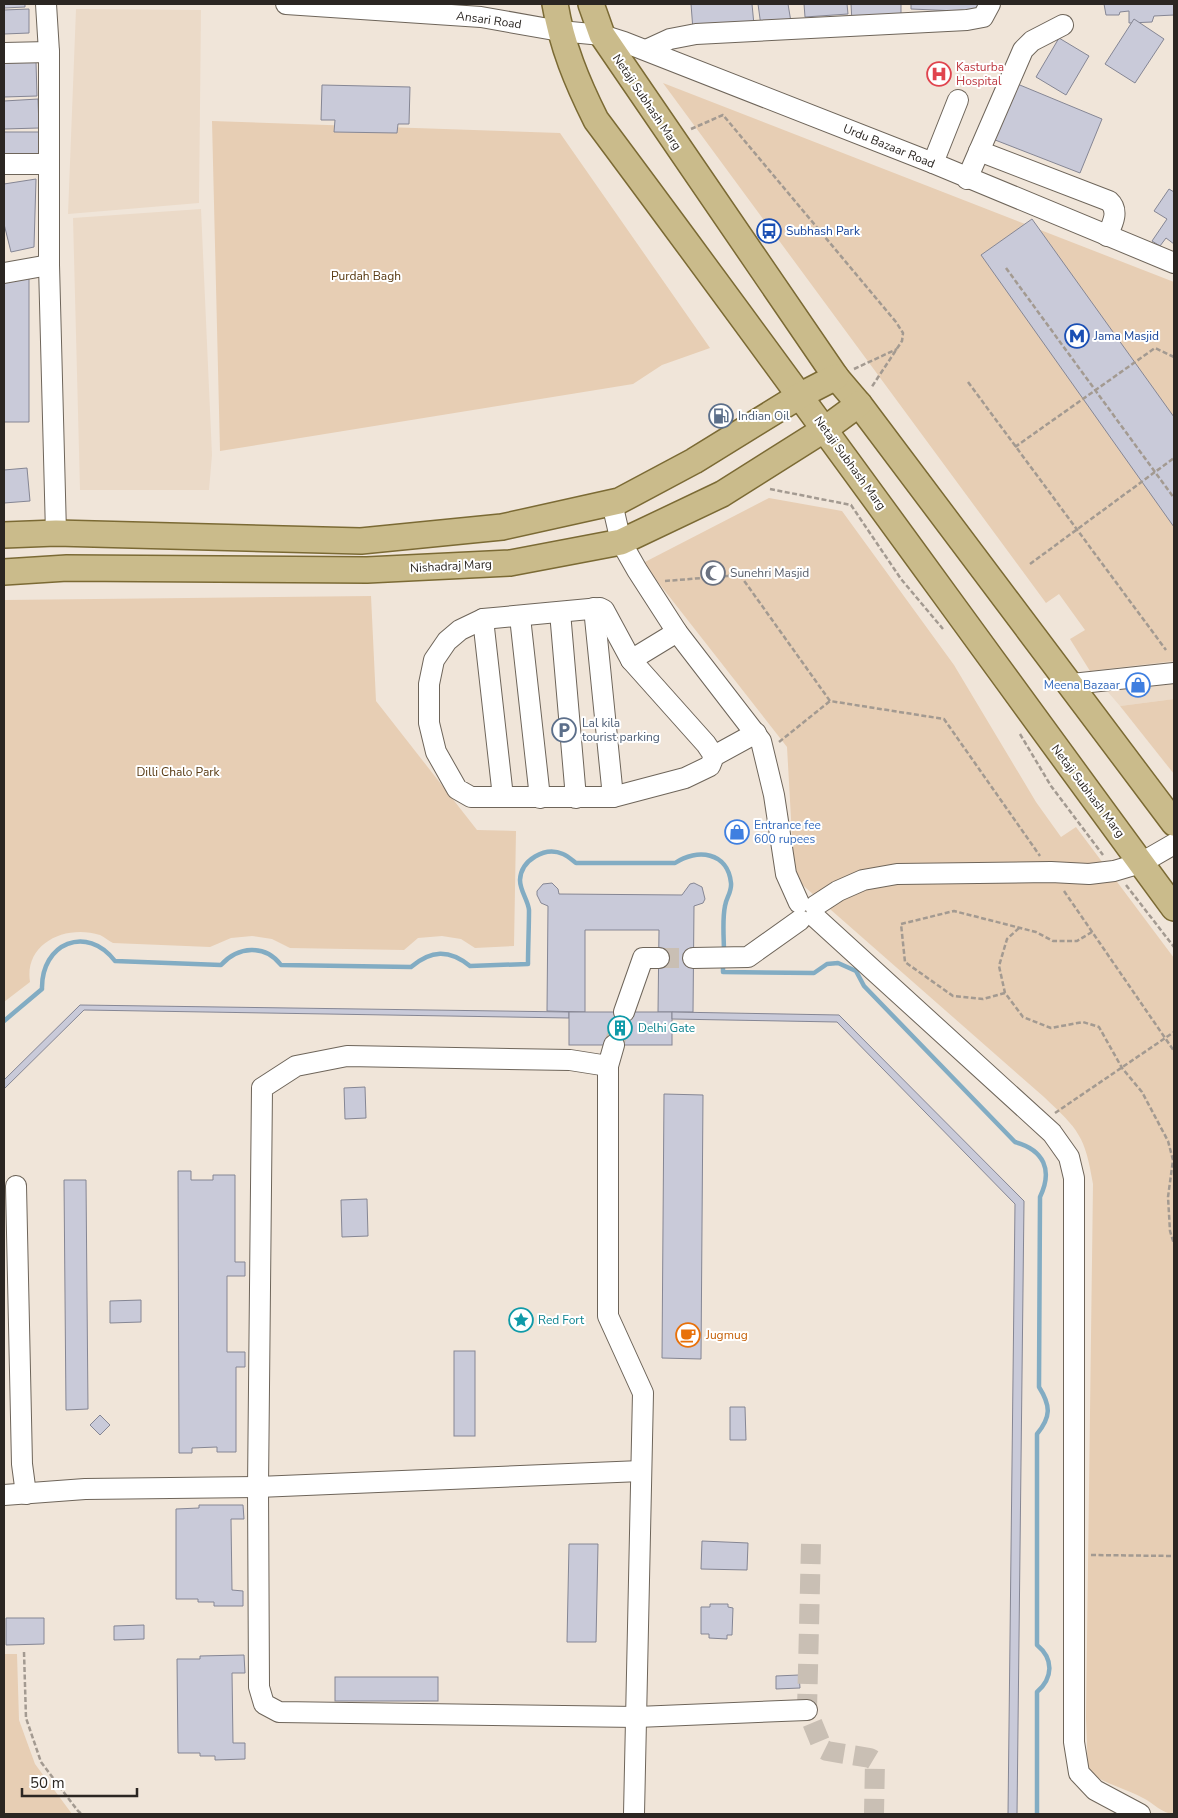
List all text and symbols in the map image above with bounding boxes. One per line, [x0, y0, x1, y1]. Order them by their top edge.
street label: Ansari Road [455, 8, 523, 32]
street label: Netaji Subhash Marg [609, 51, 685, 153]
place label: Kasturba Hospital [956, 59, 1004, 89]
hospital icon: Kasturba Hospital [926, 61, 952, 87]
street label: Urdu Bazaar Road [841, 120, 937, 172]
bus stop icon: Subhash Park [756, 218, 782, 244]
place label: Subhash Park [786, 223, 861, 239]
park label: Purdah Bagh [331, 268, 401, 284]
metro station icon: Jama Masjid [1064, 323, 1090, 349]
place label: Jama Masjid [1093, 328, 1159, 344]
fuel station icon: Indian Oil [708, 403, 734, 429]
place label: Indian Oil [738, 408, 790, 424]
street label: Netaji Subhash Marg [811, 413, 889, 513]
street label: Nishadraj Marg [410, 556, 492, 576]
mosque icon: Sunehri Masjid [700, 560, 726, 586]
place label: Sunehri Masjid [730, 565, 809, 581]
shop icon: Meena Bazaar [1125, 672, 1151, 698]
place label: Meena Bazaar [1044, 677, 1121, 693]
place label: Lal kila tourist parking [582, 715, 660, 745]
parking icon: Lal kila tourist parking [551, 717, 577, 743]
street label: Netaji Subhash Marg [1048, 741, 1128, 841]
park label: Dilli Chalo Park [136, 764, 221, 780]
place label: Entrance fee 600 rupees [754, 817, 821, 847]
shop icon: Entrance fee 600 rupees [724, 819, 750, 845]
building icon: Delhi Gate [607, 1015, 633, 1041]
place label: Delhi Gate [638, 1020, 695, 1036]
place icon: Red Fort [508, 1307, 534, 1333]
place label: Red Fort [538, 1312, 585, 1328]
cafe icon: Jugmug [675, 1322, 701, 1348]
place label: Jugmug [705, 1327, 748, 1343]
scale bar [22, 1766, 138, 1798]
text: 50 m [30, 1773, 65, 1793]

